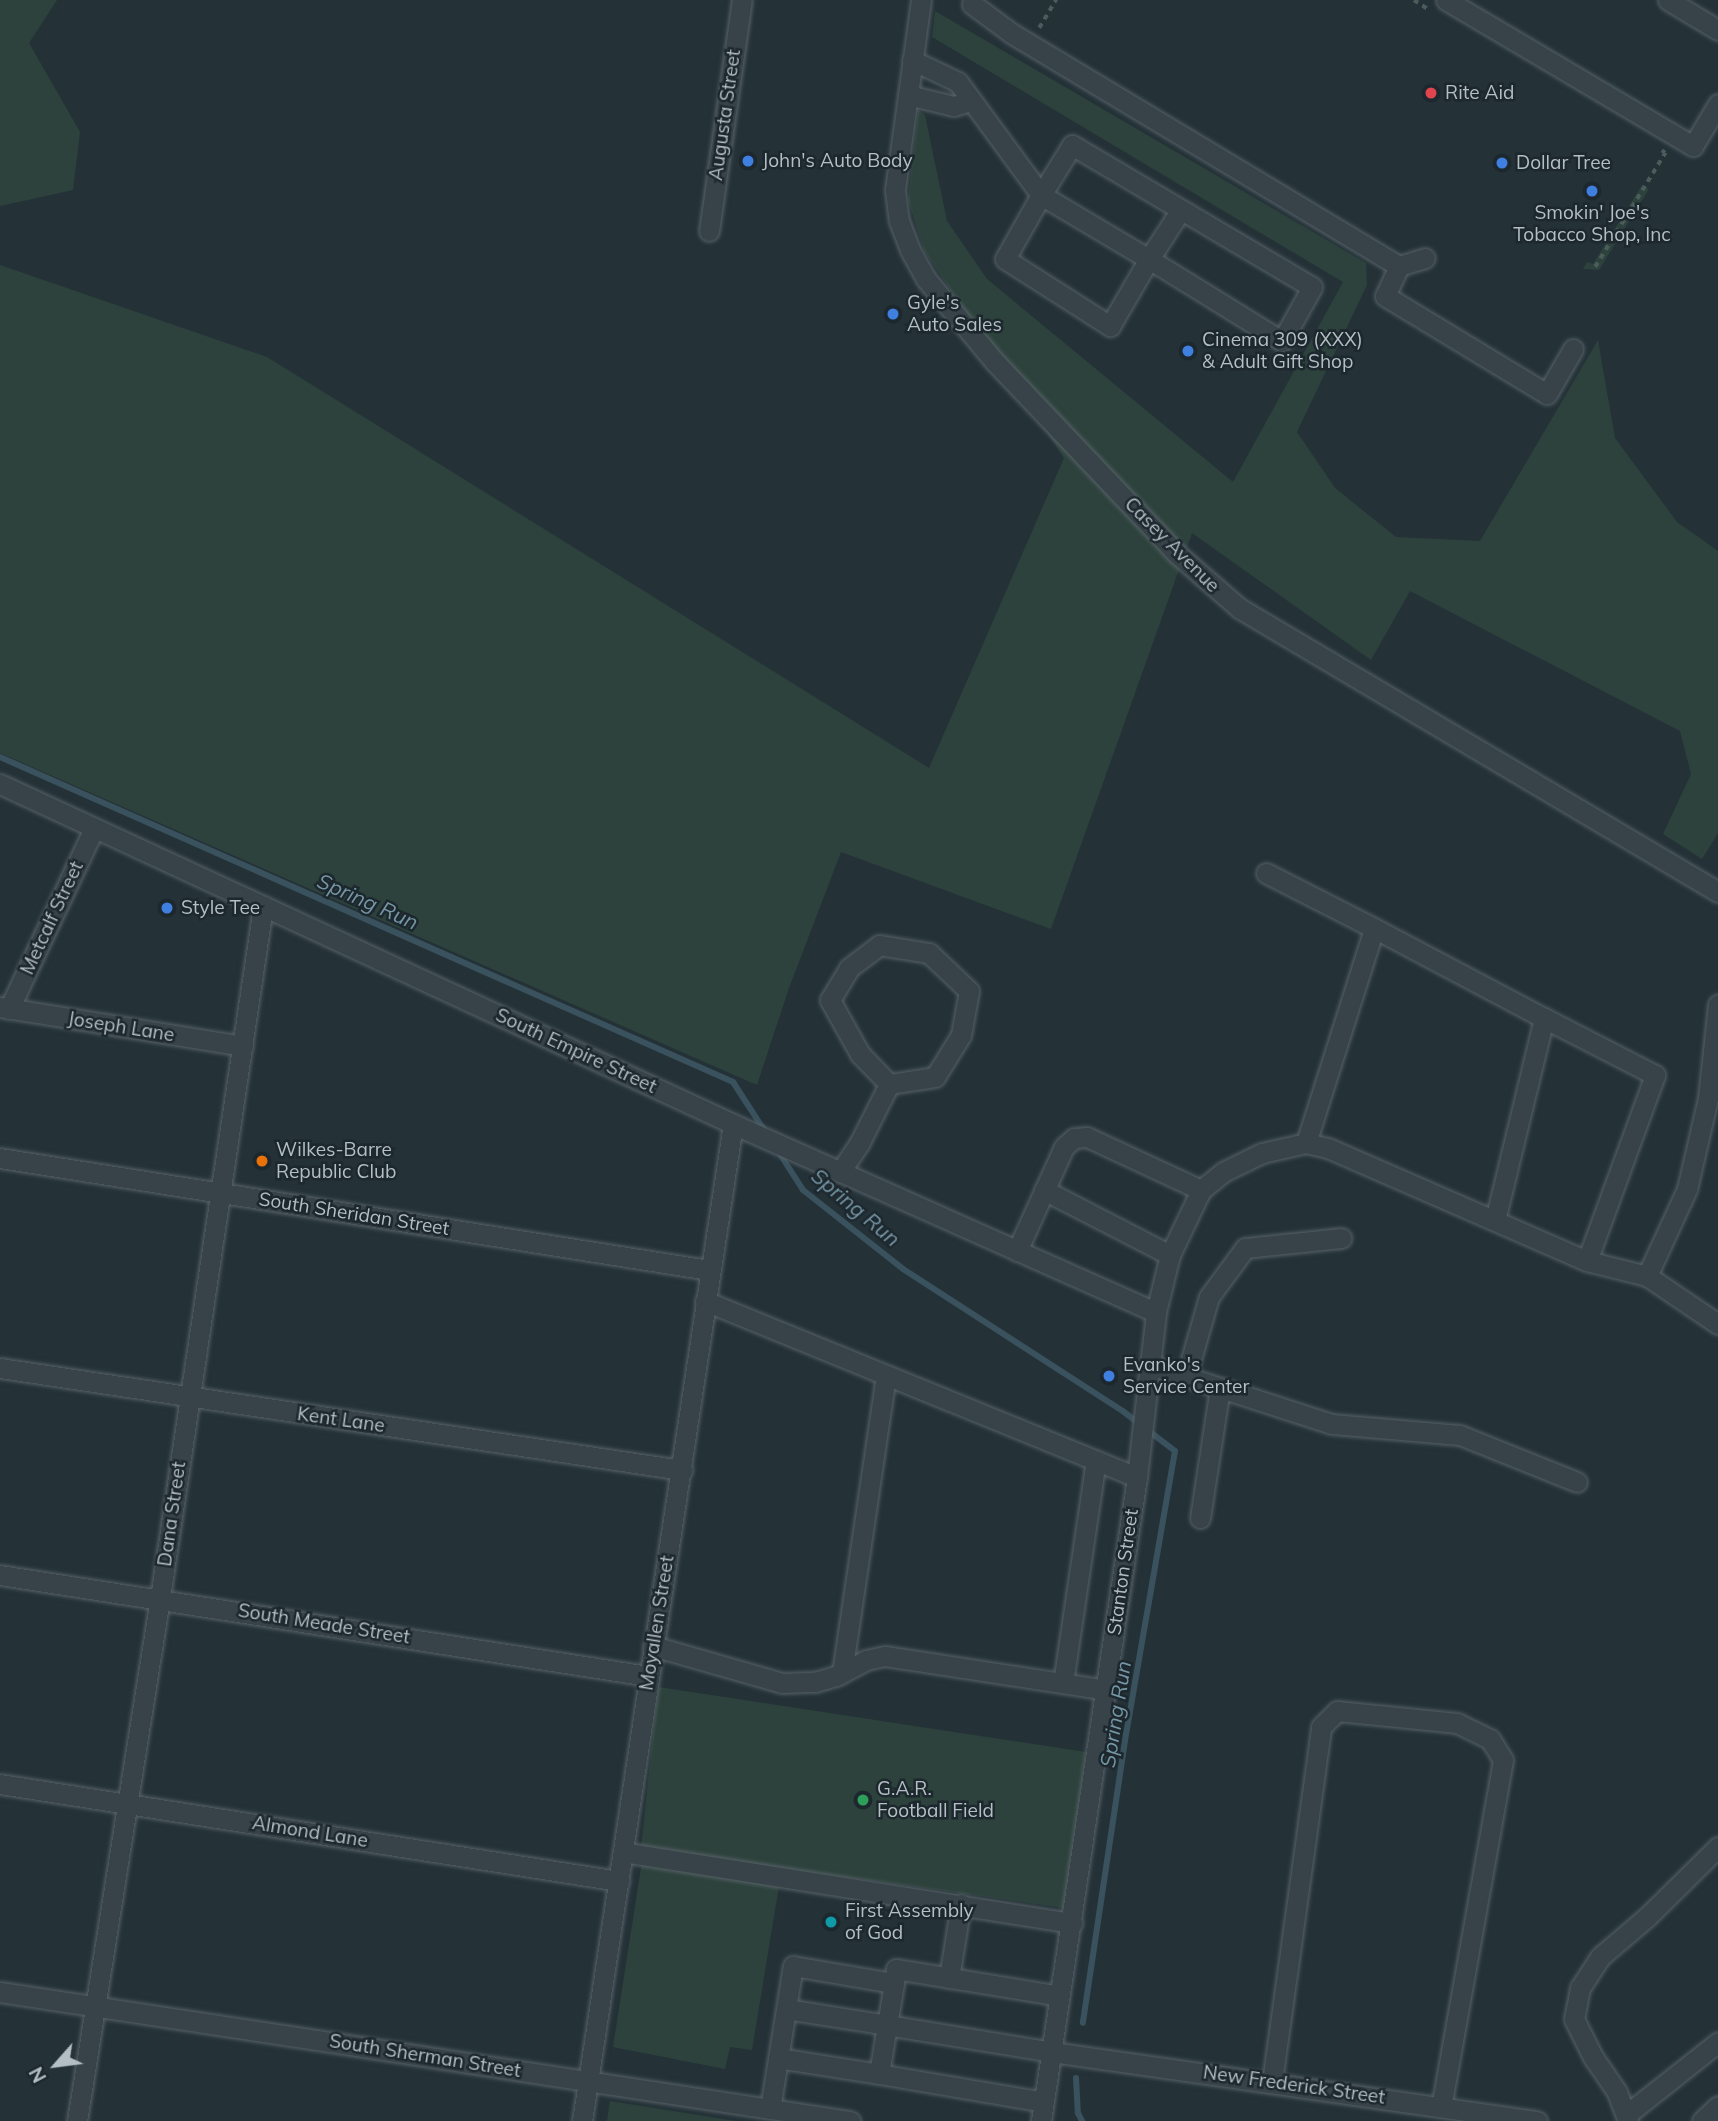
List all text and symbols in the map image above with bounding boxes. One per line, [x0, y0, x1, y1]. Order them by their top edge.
street label: Augusta Street [705, 48, 745, 182]
place label: Rite Aid [1445, 82, 1514, 104]
marker: Rite Aid [1423, 85, 1439, 101]
place label: John's Auto Body [762, 150, 912, 172]
place label: Dollar Tree [1516, 152, 1611, 174]
marker: John's Auto Body [740, 153, 756, 169]
marker: Dollar Tree [1494, 155, 1510, 171]
marker: Smokin' Joe's Tobacco Shop, Inc [1584, 183, 1600, 199]
place label: Smokin' Joe's Tobacco Shop, Inc [1513, 202, 1671, 246]
place label: Gyle's Auto Sales [907, 292, 1002, 336]
marker: Gyle's Auto Sales [885, 306, 901, 322]
place label: Cinema 309 (XXX) & Adult Gift Shop [1202, 329, 1363, 373]
marker: Cinema 309 (XXX) & Adult Gift Shop [1180, 343, 1196, 359]
street label: Casey Avenue [1120, 493, 1224, 597]
street label: Metcalf Street [16, 858, 88, 978]
water label: Spring Run [314, 868, 422, 934]
place label: Style Tee [181, 897, 260, 919]
marker: Style Tee [159, 900, 175, 916]
street label: South Empire Street [492, 1004, 660, 1098]
street label: Joseph Lane [66, 1007, 176, 1047]
place label: Wilkes-Barre Republic Club [276, 1139, 396, 1183]
marker: Wilkes-Barre Republic Club [254, 1153, 270, 1169]
water label: Spring Run [807, 1163, 905, 1251]
street label: South Sheridan Street [257, 1188, 451, 1240]
place label: Evanko's Service Center [1123, 1354, 1249, 1398]
marker: Evanko's Service Center [1101, 1368, 1117, 1384]
street label: Kent Lane [296, 1403, 386, 1437]
street label: Dana Street [153, 1460, 191, 1568]
street label: Stanton Street [1103, 1508, 1143, 1636]
street label: Moyallen Street [635, 1554, 679, 1692]
street label: South Meade Street [236, 1599, 412, 1649]
water label: Spring Run [1094, 1659, 1136, 1769]
place label: G.A.R. Football Field [877, 1778, 994, 1822]
marker: G.A.R. Football Field [855, 1792, 871, 1808]
street label: Almond Lane [251, 1812, 369, 1852]
place label: First Assembly of God [845, 1900, 974, 1944]
marker: First Assembly of God [823, 1914, 839, 1930]
north arrow [21, 2030, 91, 2100]
street label: South Sherman Street [328, 2030, 522, 2082]
street label: New Frederick Street [1202, 2061, 1386, 2109]
text: N [23, 2063, 51, 2087]

